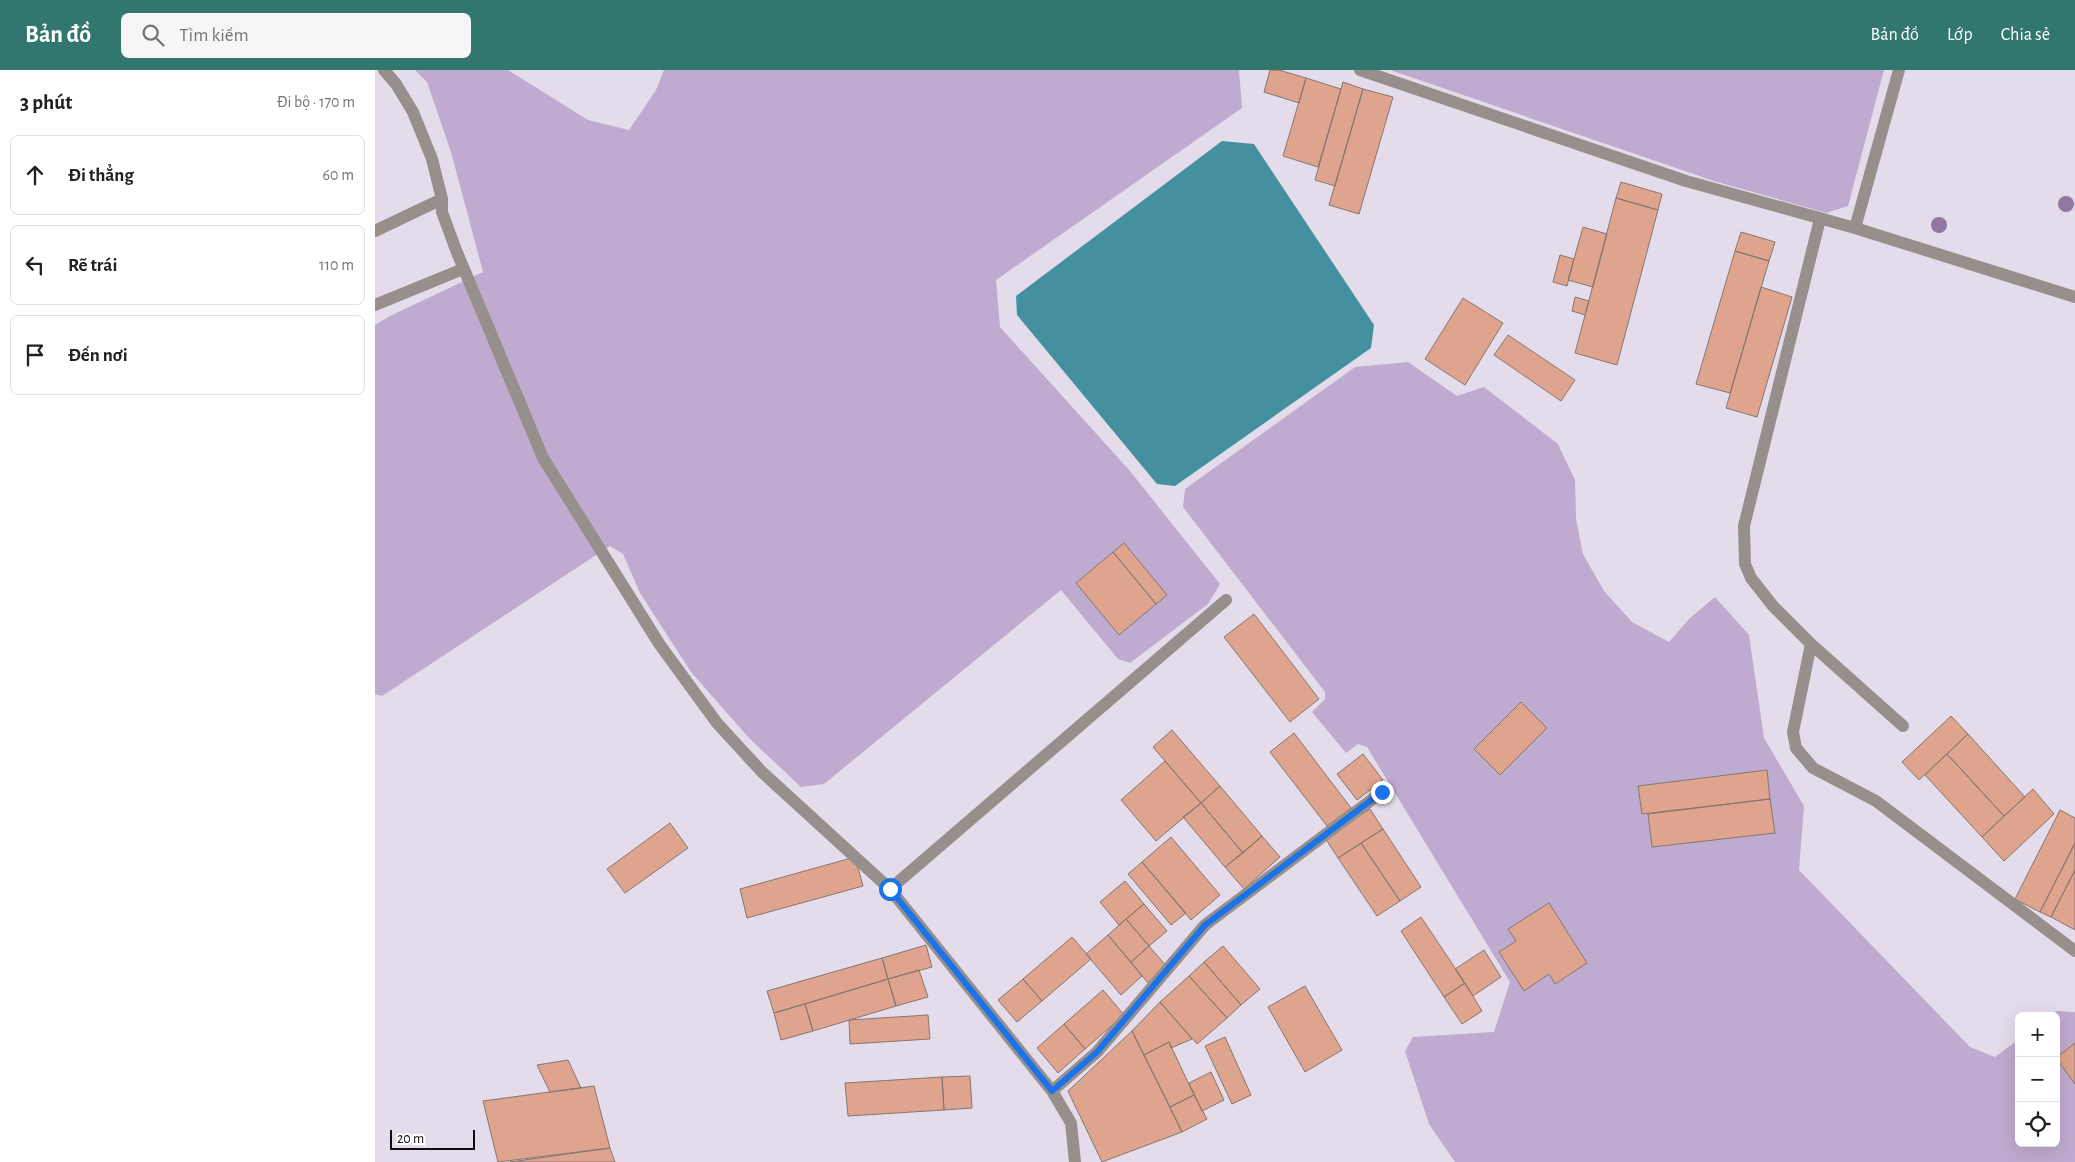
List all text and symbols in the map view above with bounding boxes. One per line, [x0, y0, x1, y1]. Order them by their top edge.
search box [121, 13, 471, 58]
icon: search [139, 21, 167, 49]
text: Bản đồ [25, 23, 91, 47]
text: Tìm kiếm [179, 26, 249, 45]
text: Bản đồ [1871, 26, 1919, 44]
text: Lớp [1947, 26, 1973, 44]
text: Chia sẻ [2001, 26, 2050, 44]
text: 3 phút [20, 92, 72, 113]
text: Đi bộ · 170 m [277, 94, 355, 110]
icon: ahead [21, 161, 49, 189]
text: Đi thẳng [68, 166, 134, 185]
text: 60 m [323, 167, 354, 183]
icon: left [21, 251, 49, 279]
text: Rẽ trái [68, 256, 117, 275]
text: 110 m [319, 257, 354, 273]
icon: arrive [21, 341, 49, 369]
text: Đến nơi [68, 346, 128, 365]
route end [1371, 781, 1394, 804]
route start [879, 878, 902, 901]
map controls [2015, 1012, 2060, 1147]
button: + [2015, 1012, 2060, 1057]
button: − [2015, 1057, 2060, 1102]
button: locate [2015, 1102, 2060, 1147]
scale bar [390, 1127, 475, 1150]
text: 20 m [397, 1132, 424, 1146]

